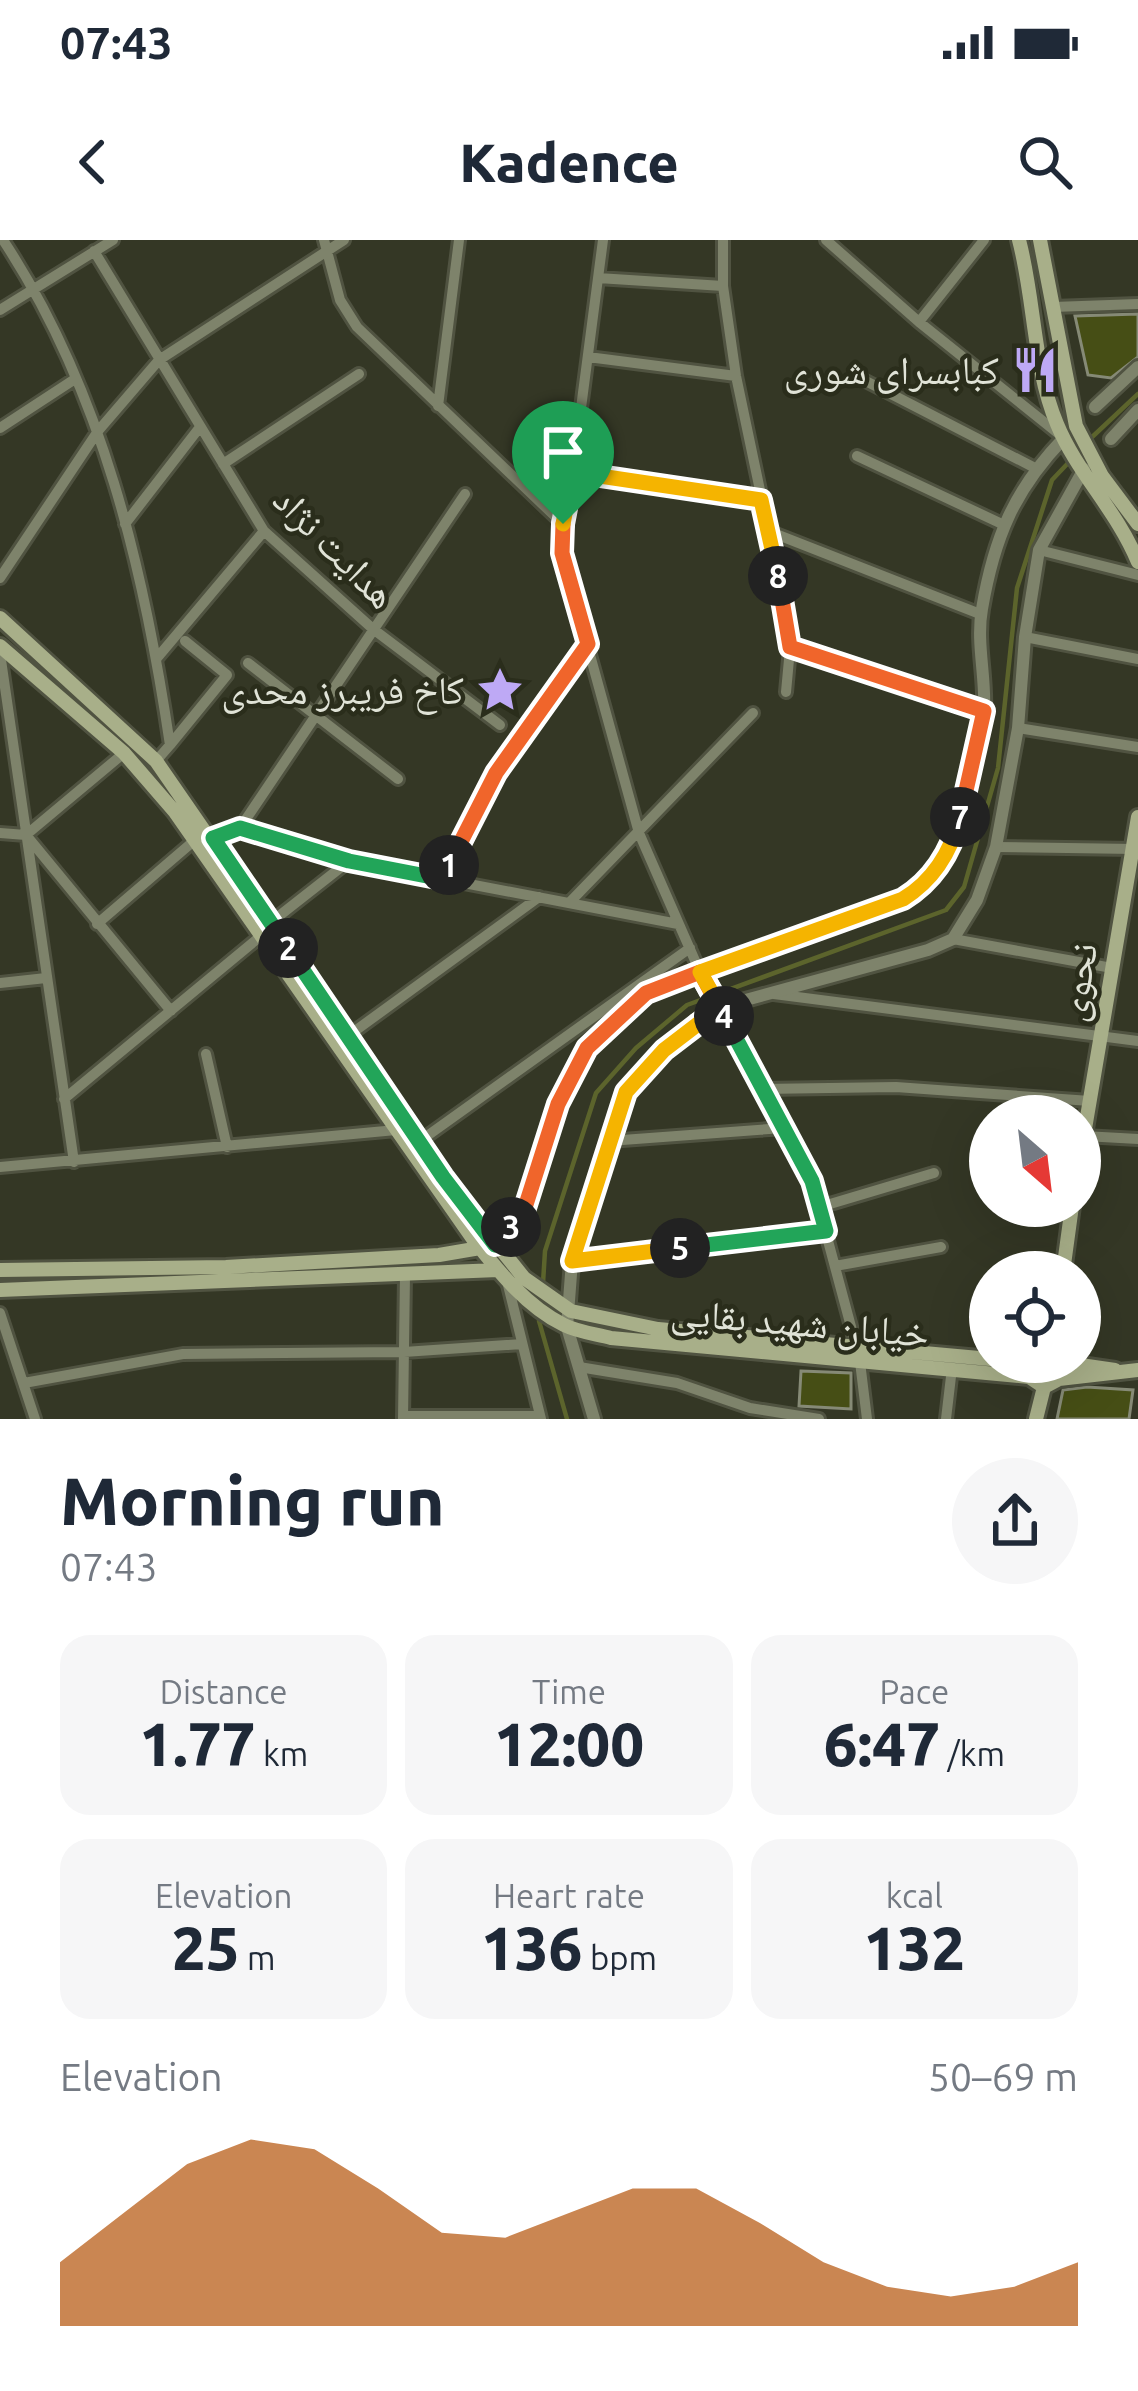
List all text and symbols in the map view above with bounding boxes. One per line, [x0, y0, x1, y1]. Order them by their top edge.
text: 07:43 [60, 17, 173, 68]
icon: back [60, 129, 126, 195]
icon: search [1012, 129, 1078, 195]
text: Kadence [459, 132, 679, 192]
restaurant icon: کبابسرای شوری [1010, 345, 1060, 395]
place label: کبابسرای شوری [784, 348, 999, 394]
pin [512, 401, 614, 524]
icon: arrive [530, 419, 596, 485]
street label: هدایت نژاد [265, 477, 405, 617]
pin: 8 [748, 546, 808, 606]
text: 8 [769, 557, 787, 594]
place icon: کاخ فریبرز محدی [475, 665, 525, 715]
place label: کاخ فریبرز محدی [221, 668, 464, 715]
pin: 7 [930, 787, 990, 847]
text: 7 [951, 798, 969, 835]
pin: 1 [419, 835, 479, 895]
text: 1 [440, 846, 458, 883]
pin: 2 [258, 918, 318, 978]
text: 2 [279, 929, 297, 966]
street label: نحوی [1048, 939, 1107, 1025]
pin: 4 [694, 986, 754, 1046]
text: 4 [715, 997, 733, 1034]
north arrow [969, 1095, 1101, 1227]
map controls [969, 1095, 1101, 1383]
pin: 3 [481, 1197, 541, 1257]
text: 3 [502, 1208, 520, 1245]
pin: 5 [650, 1218, 710, 1278]
text: 5 [671, 1229, 689, 1266]
button: locate [969, 1251, 1101, 1383]
street label: خیابان شهید بقایی [669, 1289, 931, 1358]
button: share [952, 1458, 1078, 1584]
text: Morning run [60, 1463, 445, 1537]
text: 07:43 [60, 1545, 158, 1588]
text: Distance [160, 1673, 288, 1710]
text: Time [532, 1673, 606, 1710]
text: Pace [879, 1673, 949, 1710]
text: 1.77 [139, 1710, 255, 1777]
text: 12:00 [494, 1710, 644, 1777]
text: 6:47 [824, 1710, 940, 1777]
text: km [255, 1735, 308, 1772]
text: /km [940, 1735, 1005, 1772]
text: Elevation [155, 1877, 292, 1914]
text: Heart rate [493, 1877, 645, 1914]
text: kcal [886, 1877, 943, 1914]
text: 25 [172, 1914, 239, 1981]
text: 136 [481, 1914, 582, 1981]
text: 132 [864, 1914, 965, 1981]
text: m [239, 1939, 276, 1976]
text: bpm [582, 1939, 657, 1976]
text: Elevation [60, 2055, 223, 2098]
text: 50–69 m [928, 2055, 1078, 2098]

